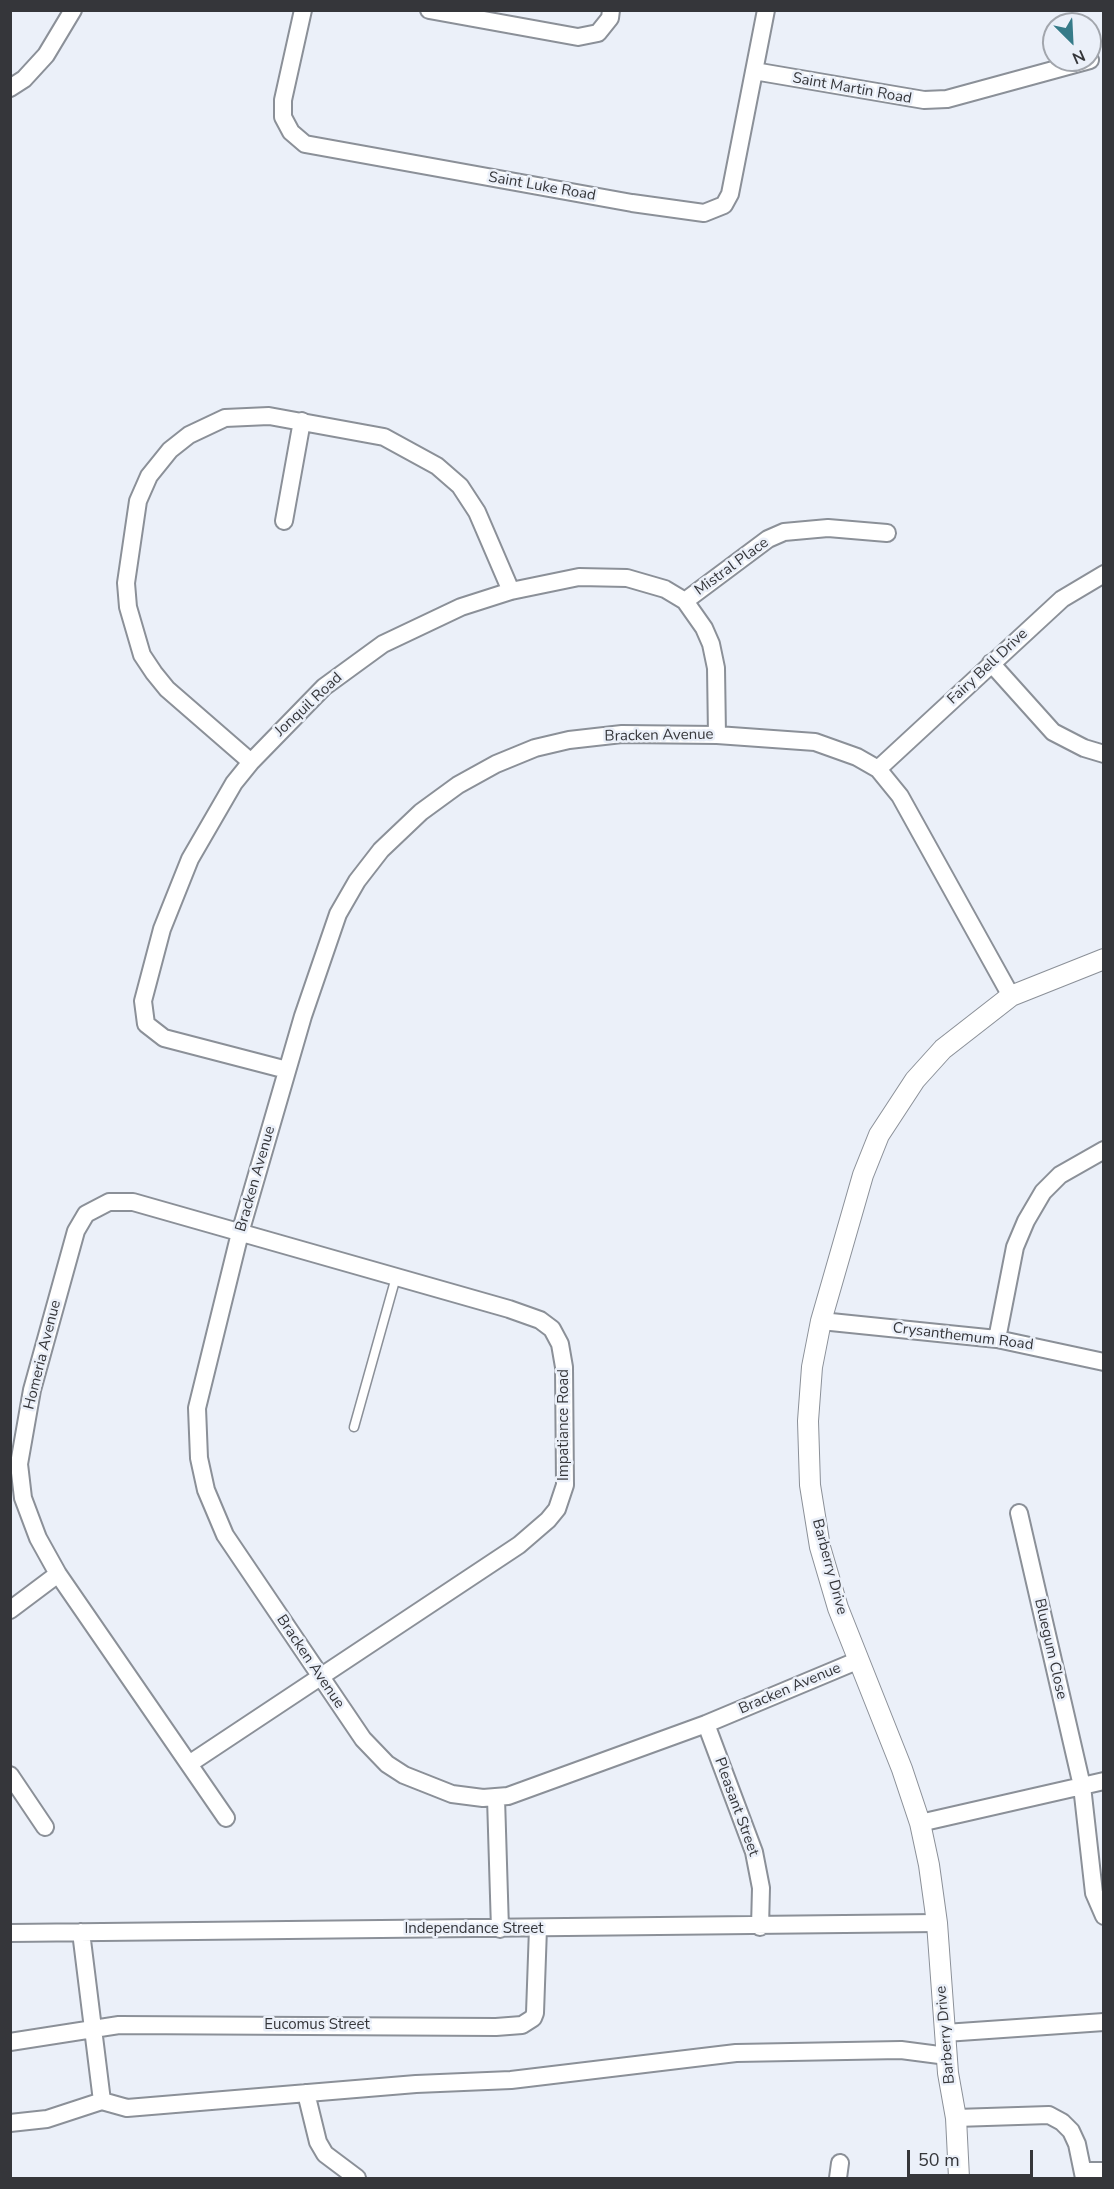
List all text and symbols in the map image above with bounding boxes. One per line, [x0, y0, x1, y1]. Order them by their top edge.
north arrow [1042, 12, 1102, 72]
text: N [1069, 44, 1088, 69]
street label: Saint Martin Road [791, 70, 913, 108]
street label: Saint Luke Road [487, 169, 597, 205]
street label: Mistral Place [692, 534, 772, 600]
street label: Fairy Bell Drive [944, 625, 1032, 709]
street label: Jonquil Road [272, 669, 346, 741]
street label: Bracken Avenue [604, 726, 714, 746]
street label: Bracken Avenue [232, 1124, 280, 1234]
street label: Homeria Avenue [21, 1298, 65, 1412]
street label: Crysanthemum Road [892, 1319, 1034, 1355]
street label: Impatiance Road [555, 1369, 573, 1481]
street label: Barberry Drive [808, 1517, 850, 1617]
street label: Bluegum Close [1030, 1597, 1070, 1701]
street label: Bracken Avenue [272, 1612, 348, 1712]
street label: Bracken Avenue [736, 1659, 844, 1719]
street label: Pleasant Street [710, 1755, 762, 1859]
street label: Independance Street [404, 1920, 544, 1938]
street label: Barberry Drive [933, 1985, 959, 2085]
street label: Eucomus Street [264, 2016, 370, 2034]
scale bar [910, 2138, 1036, 2176]
text: 50 m [918, 2148, 960, 2172]

